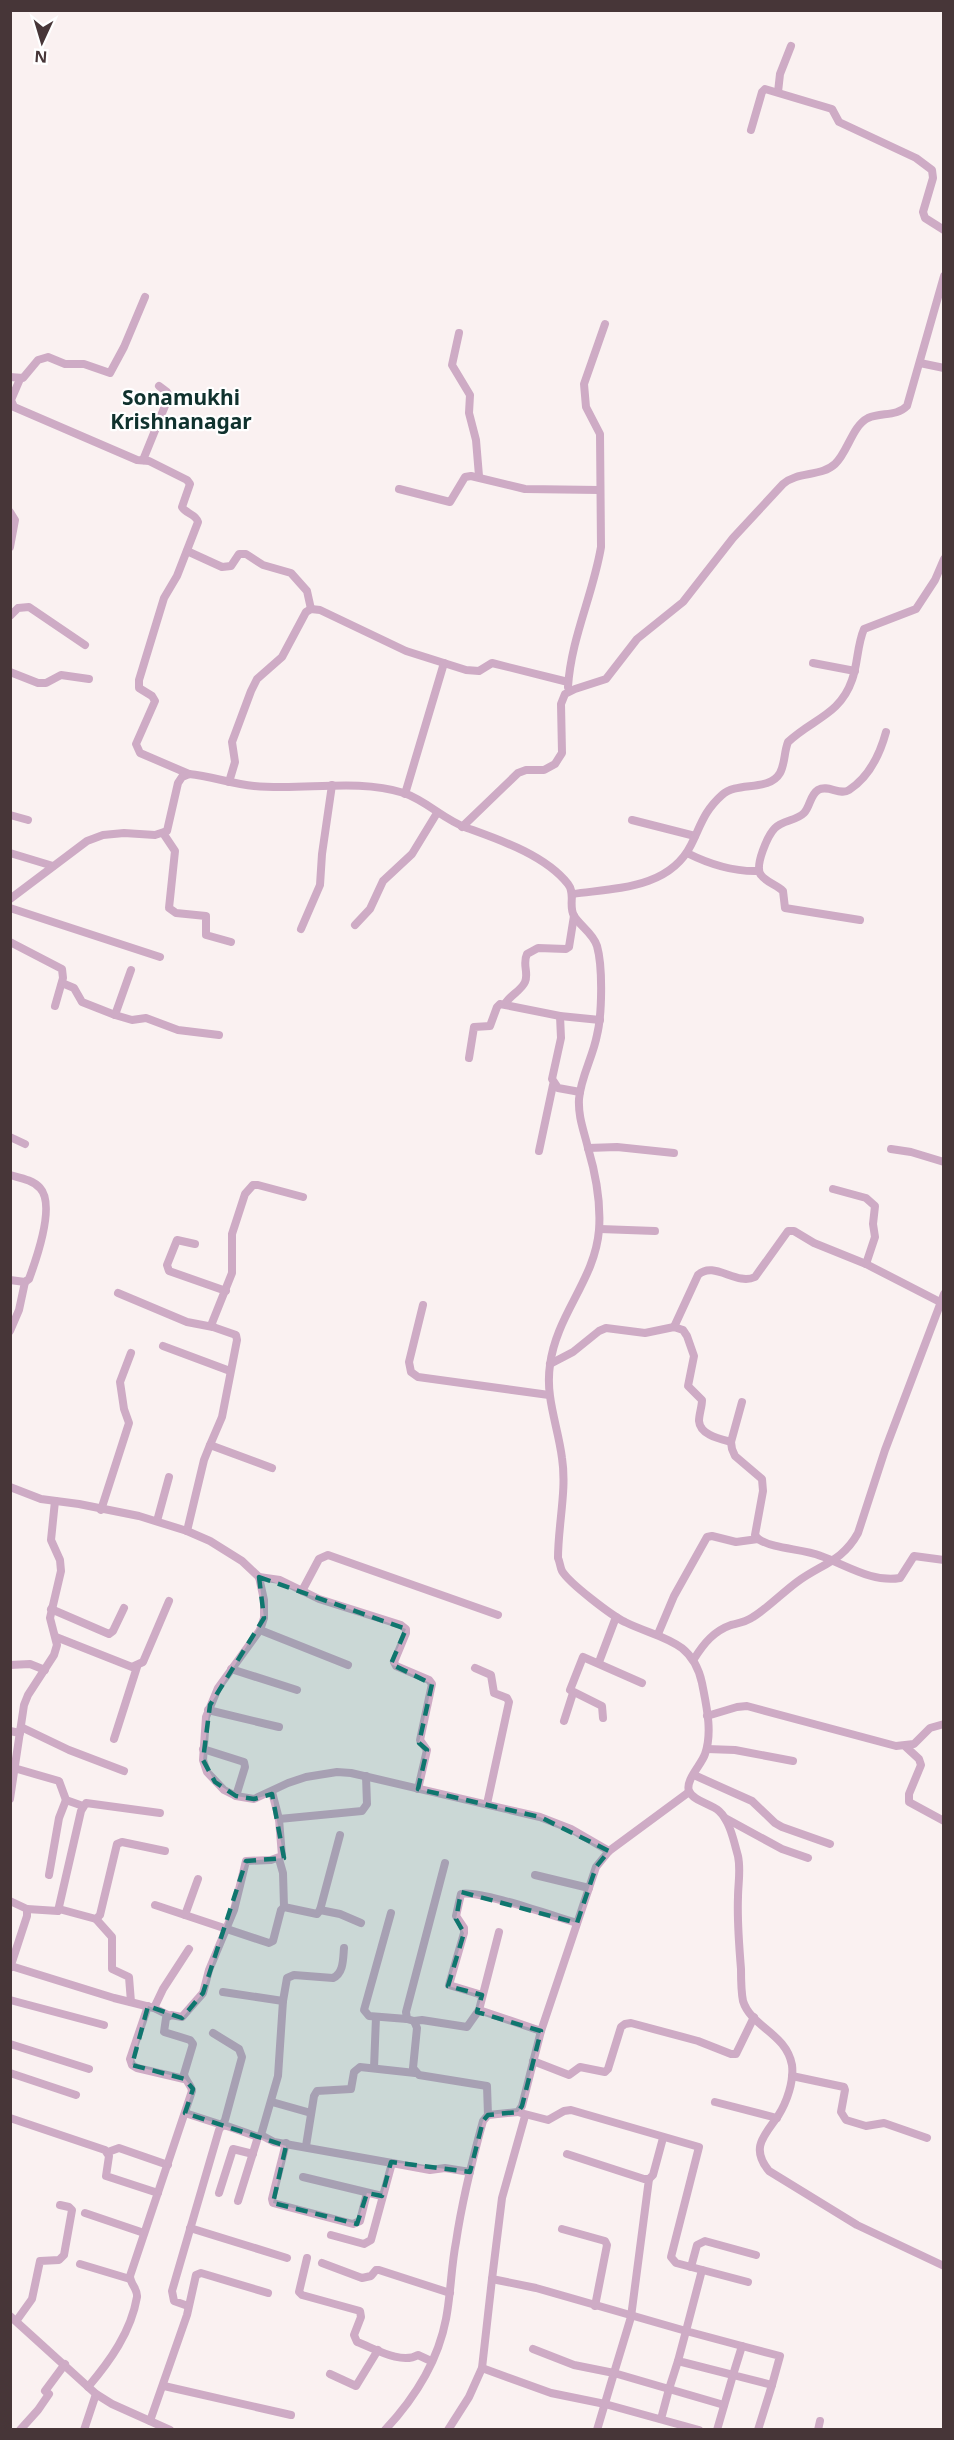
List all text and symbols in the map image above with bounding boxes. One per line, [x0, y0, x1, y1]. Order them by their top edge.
north arrow [12, 12, 72, 72]
text: N [34, 46, 48, 68]
district label: Sonamukhi Krishnanagar [110, 383, 252, 435]

